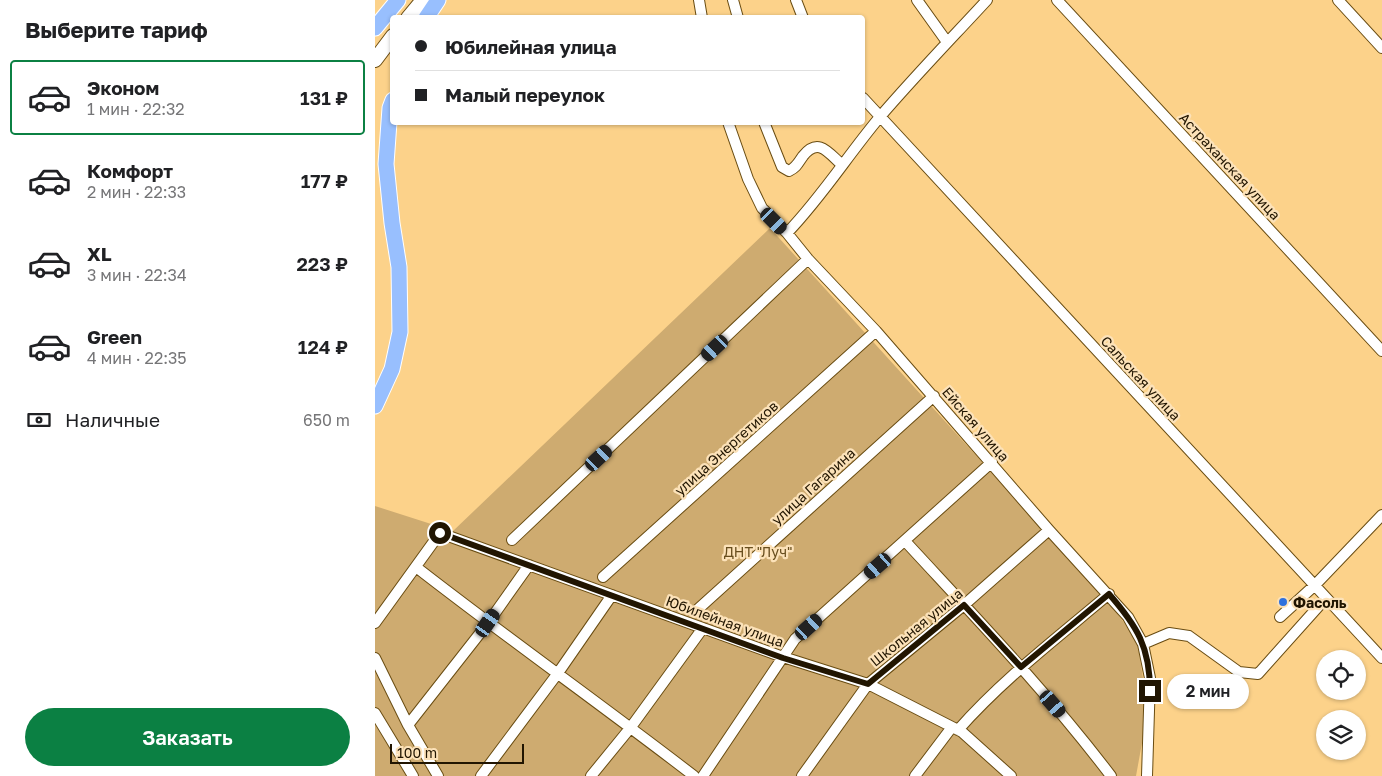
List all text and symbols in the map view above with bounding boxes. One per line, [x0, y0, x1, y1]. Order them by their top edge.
text: Выберите тариф [25, 16, 208, 43]
text: Юбилейная улица [445, 35, 616, 58]
icon: car [27, 75, 72, 120]
text: Эконом [87, 76, 159, 99]
text: Малый переулок [445, 83, 605, 106]
text: 131 ₽ [300, 86, 348, 109]
text: 1 мин · 22:32 [87, 99, 185, 119]
street label: Астраханская улица [1176, 109, 1284, 223]
icon: car [27, 158, 72, 203]
text: Комфорт [87, 159, 173, 182]
text: 177 ₽ [301, 169, 348, 192]
text: 2 мин · 22:33 [87, 182, 186, 202]
car [758, 205, 789, 237]
icon: car [27, 241, 72, 286]
text: XL [87, 242, 112, 265]
text: 223 ₽ [296, 252, 348, 275]
text: 3 мин · 22:34 [87, 265, 187, 285]
icon: car [27, 324, 72, 369]
text: Green [87, 325, 142, 348]
car [698, 332, 731, 364]
street label: Сальская улица [1098, 332, 1184, 424]
text: 124 ₽ [298, 335, 348, 358]
text: 4 мин · 22:35 [87, 348, 187, 368]
street label: Ейская улица [939, 383, 1013, 465]
street label: улица Энергетиков [671, 397, 781, 499]
icon: cash [25, 406, 53, 434]
text: Наличные [65, 408, 160, 431]
text: 650 m [303, 410, 350, 430]
car [582, 442, 615, 474]
street label: улица Гагарина [768, 444, 858, 528]
route start [429, 522, 451, 544]
park label: ДНТ "Луч" [724, 543, 792, 560]
car [861, 550, 894, 582]
street label: Школьная улица [866, 584, 966, 670]
street label: Юбилейная улица [664, 592, 786, 650]
place label: Фасоль [1293, 594, 1347, 611]
marker: Фасоль [1277, 596, 1289, 608]
car [473, 606, 502, 640]
car [792, 611, 825, 643]
map controls [1316, 650, 1366, 760]
button: locate [1316, 650, 1366, 700]
callout: 2 мин [1167, 674, 1250, 708]
route end [1139, 680, 1161, 702]
text: 2 мин [1186, 681, 1230, 701]
car [1037, 688, 1068, 720]
button: Заказать [25, 708, 350, 766]
button: layers [1316, 710, 1366, 760]
scale bar [390, 741, 524, 764]
text: 100 m [397, 744, 437, 761]

